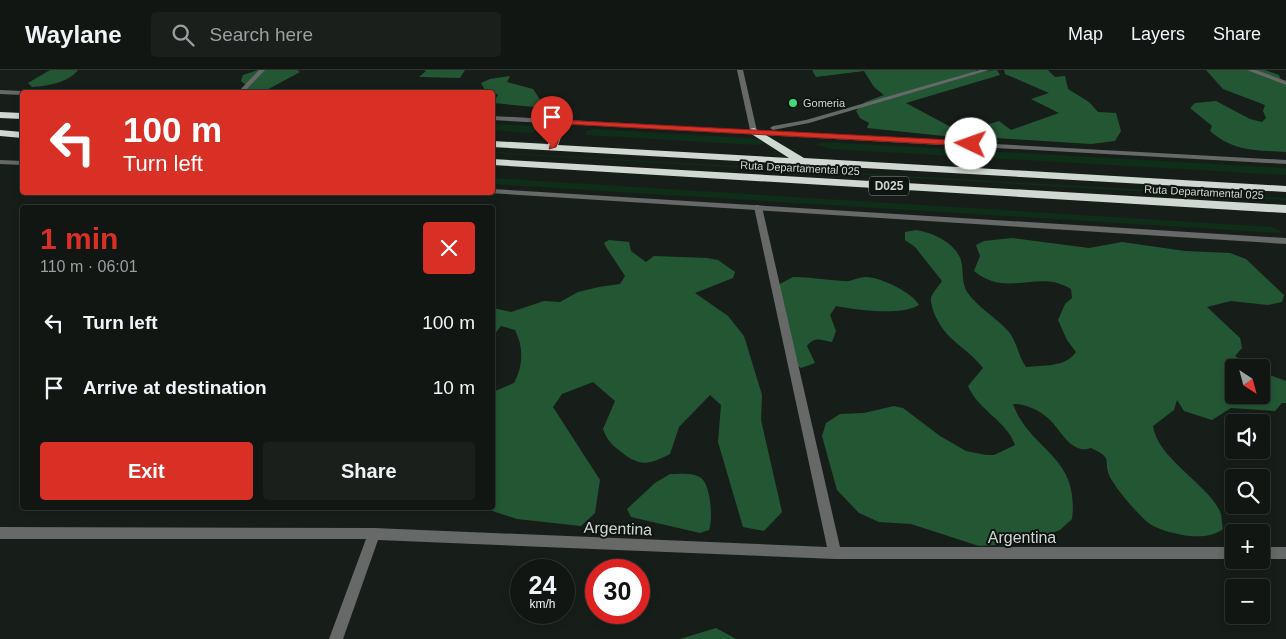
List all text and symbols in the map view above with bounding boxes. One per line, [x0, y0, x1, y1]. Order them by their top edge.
search box [151, 12, 501, 57]
text: Waylane [25, 21, 121, 48]
icon: search [169, 21, 197, 49]
text: Search here [209, 24, 313, 45]
text: Map [1068, 24, 1103, 44]
text: Layers [1131, 24, 1185, 44]
text: Share [1213, 24, 1261, 44]
pin [531, 96, 573, 147]
marker: Gomeria [787, 97, 799, 109]
place label: Gomeria [803, 97, 846, 109]
icon: arrive [538, 103, 566, 131]
icon: left [40, 110, 105, 175]
text: 100 m [123, 110, 222, 149]
position arrow [944, 117, 996, 169]
text: Turn left [123, 151, 203, 176]
street label: Ruta Departamental 025 [740, 159, 860, 177]
road number: D025 [869, 176, 909, 195]
street label: Ruta Departamental 025 [1144, 183, 1264, 201]
text: 1 min [40, 222, 118, 255]
button: close [423, 222, 475, 274]
text: 110 m · 06:01 [40, 258, 138, 275]
icon: left [40, 309, 68, 337]
text: Turn left [83, 312, 158, 333]
text: 100 m [422, 312, 475, 333]
north arrow [1225, 359, 1270, 404]
map controls [1225, 359, 1270, 624]
icon: arrive [40, 374, 68, 402]
text: Arrive at destination [83, 377, 267, 398]
text: 10 m [433, 377, 475, 398]
button: sound [1225, 414, 1270, 459]
button: Exit [40, 442, 253, 500]
button: Share [263, 442, 475, 500]
button: search [1225, 469, 1270, 514]
street label: Argentina [583, 519, 653, 538]
button: + [1225, 524, 1270, 569]
street label: Argentina [988, 529, 1056, 546]
speed limit sign: 30 [585, 559, 650, 624]
text: 24 [529, 571, 556, 599]
button: − [1225, 579, 1270, 624]
text: km/h [529, 597, 556, 611]

